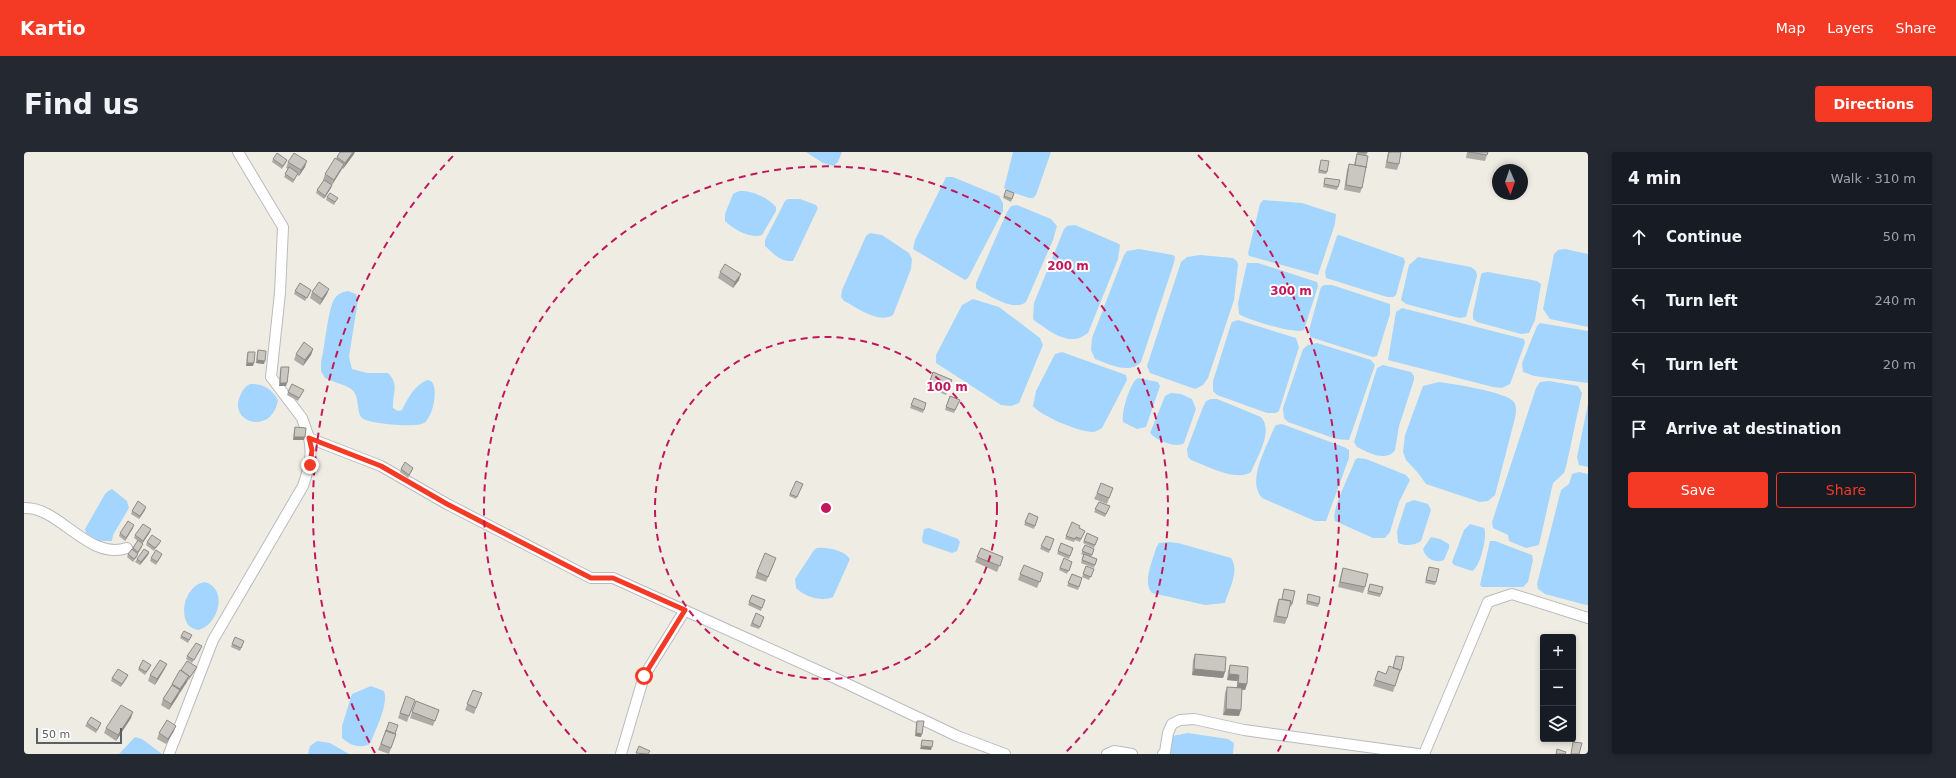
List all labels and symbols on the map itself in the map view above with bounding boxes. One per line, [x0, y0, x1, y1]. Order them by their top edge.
north arrow [1492, 164, 1528, 200]
text: 200 m [1047, 259, 1089, 273]
text: 300 m [1270, 284, 1312, 298]
text: 100 m [926, 380, 968, 394]
route end [301, 456, 319, 474]
centre of rings [819, 501, 833, 515]
route start [635, 667, 653, 685]
scale bar [36, 726, 122, 745]

